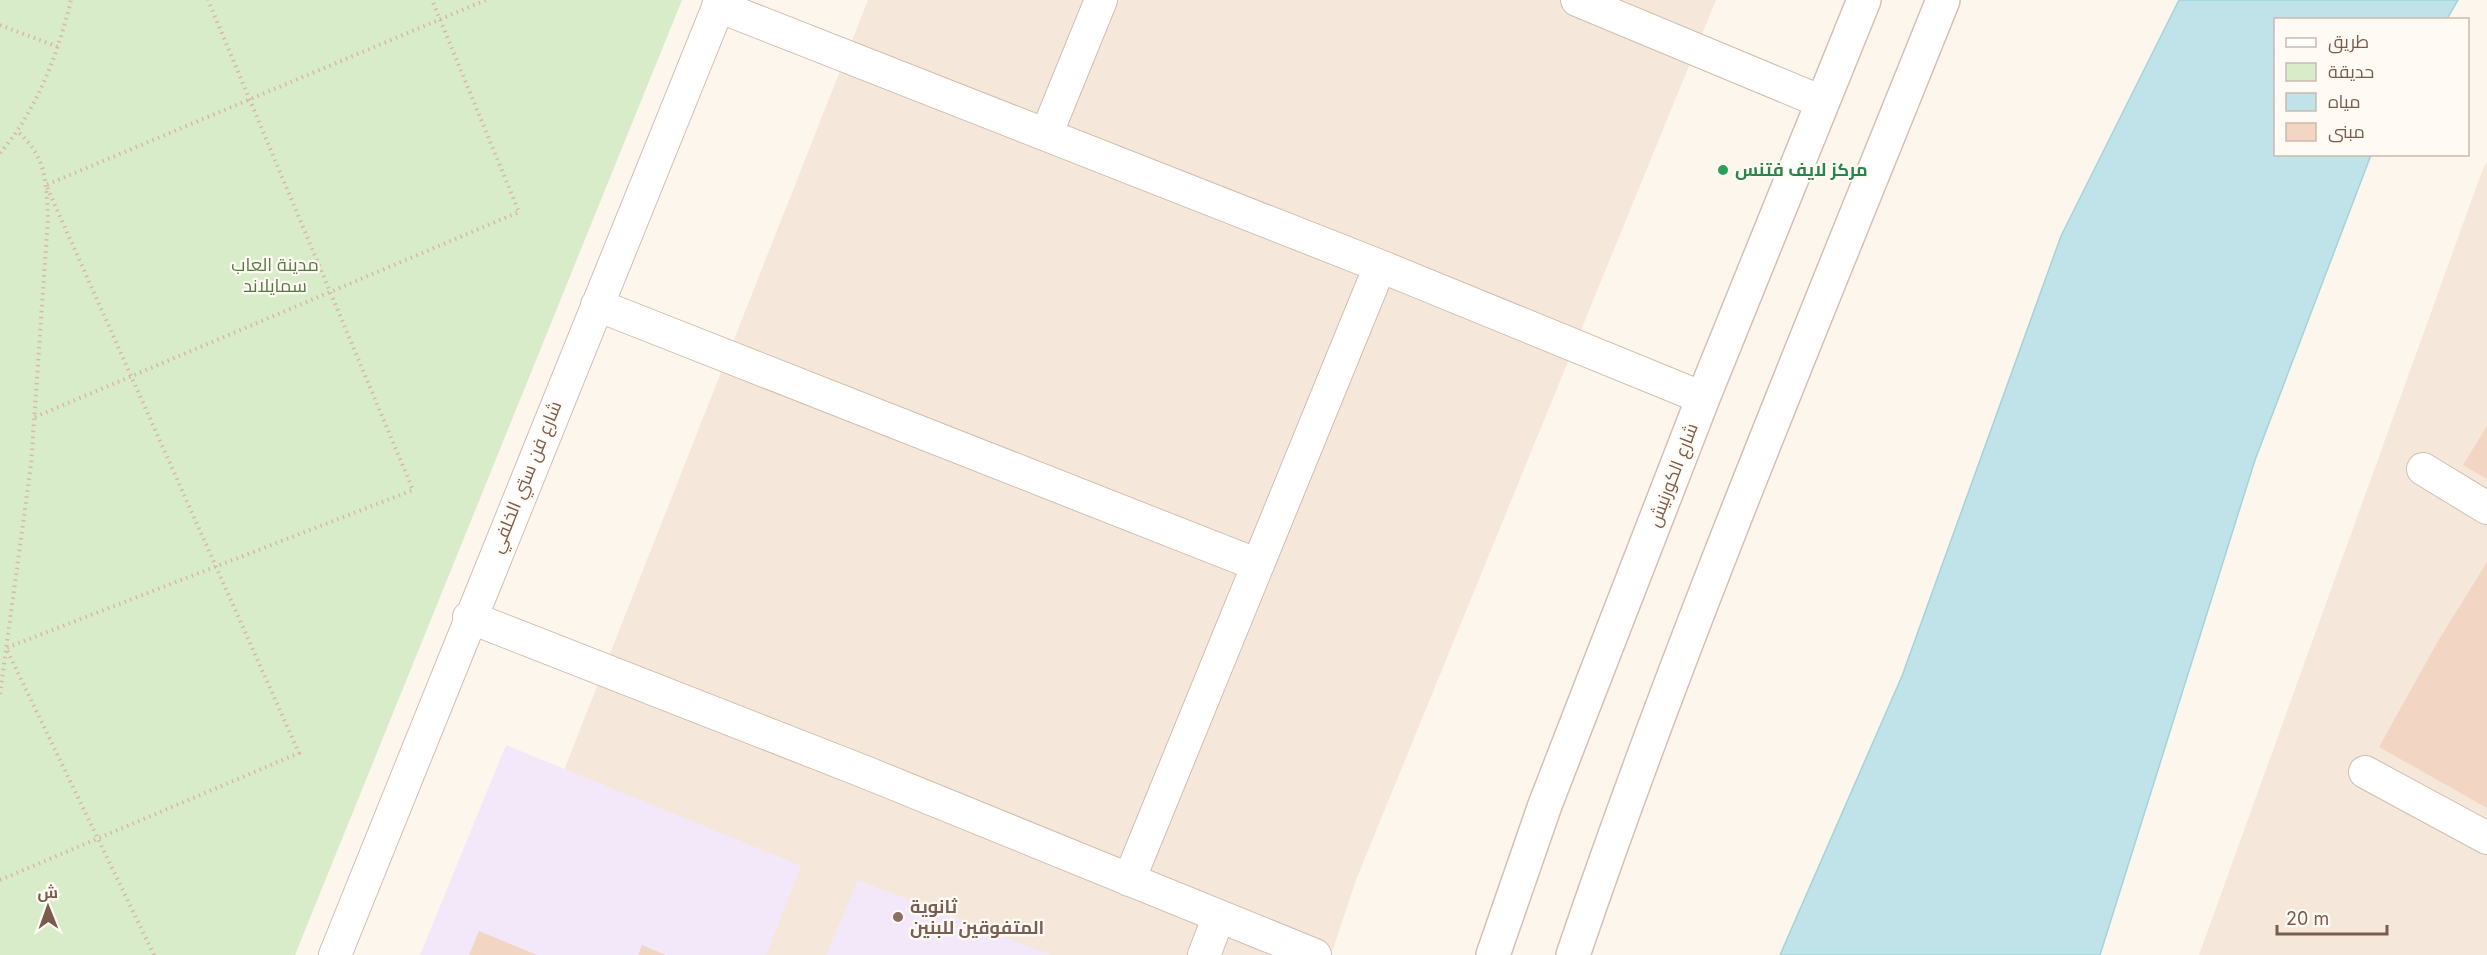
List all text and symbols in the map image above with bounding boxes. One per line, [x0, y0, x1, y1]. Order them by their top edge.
legend [2274, 18, 2469, 156]
text: طريق [2328, 31, 2369, 54]
text: حديقة [2328, 61, 2374, 82]
text: مياه [2328, 91, 2361, 112]
text: مبنى [2328, 121, 2365, 143]
place label: مركز لايف فتنس [1735, 159, 1868, 181]
marker: مركز لايف فتنس [1716, 163, 1730, 177]
park label: مدينة العاب سمايلاند [231, 254, 319, 296]
street label: شارع فن ستي الخلفي [485, 398, 569, 557]
street label: شارع الكورنيش [1643, 420, 1704, 530]
north arrow [18, 877, 78, 937]
text: ش [37, 882, 58, 902]
place label: ثانوية المتفوقين للبنين [910, 896, 1044, 939]
scale bar [2277, 898, 2386, 936]
text: 20 m [2286, 908, 2329, 929]
marker: ثانوية المتفوقين للبنين [891, 910, 905, 924]

